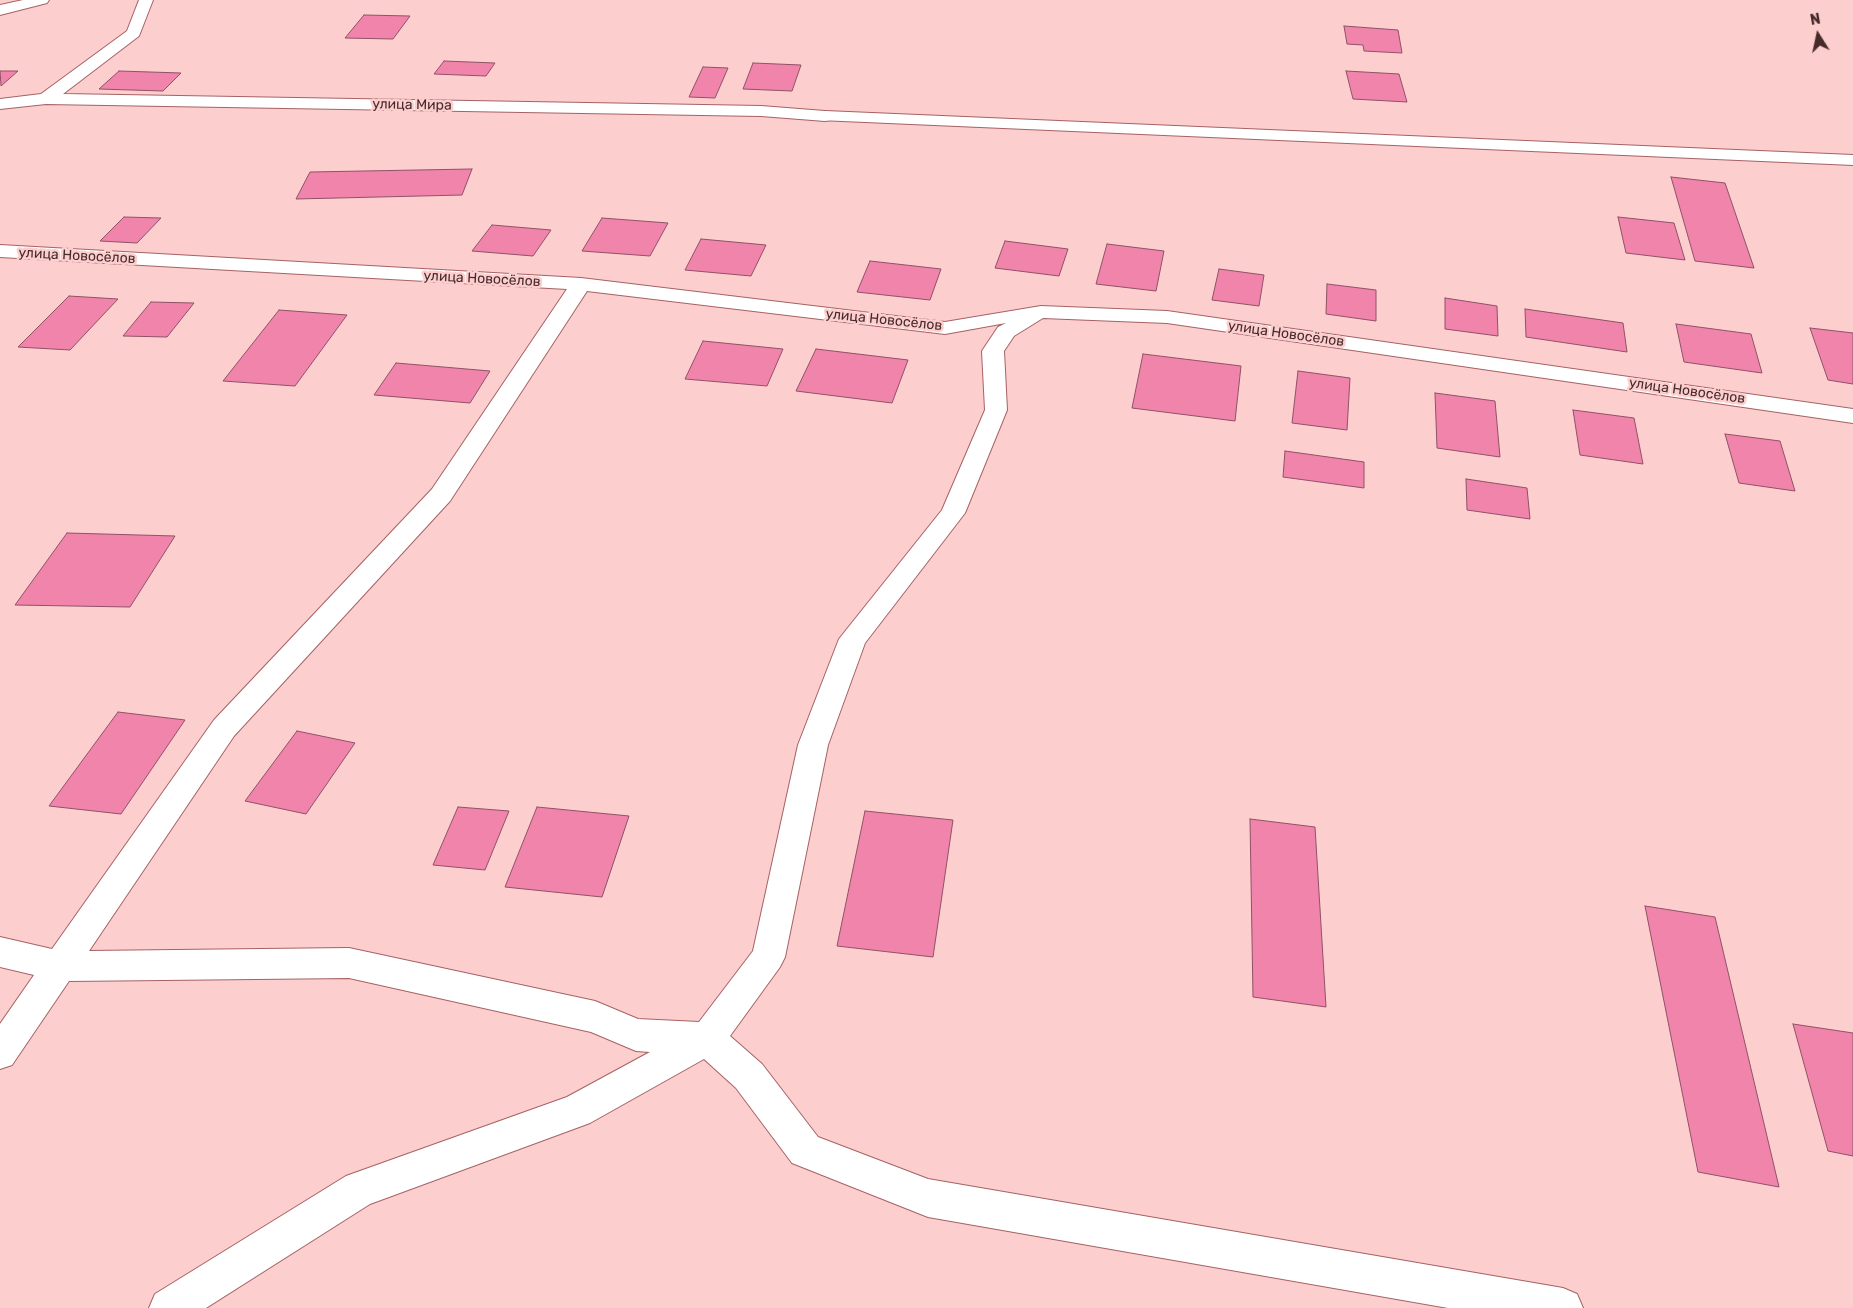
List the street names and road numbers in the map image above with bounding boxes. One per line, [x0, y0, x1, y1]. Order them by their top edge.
street label: улица Мира [372, 96, 452, 114]
street label: улица Новосёлов [18, 245, 136, 267]
street label: улица Новосёлов [423, 268, 541, 290]
street label: улица Новосёлов [825, 306, 943, 334]
street label: улица Новосёлов [1227, 318, 1345, 350]
street label: улица Новосёлов [1628, 375, 1746, 407]

